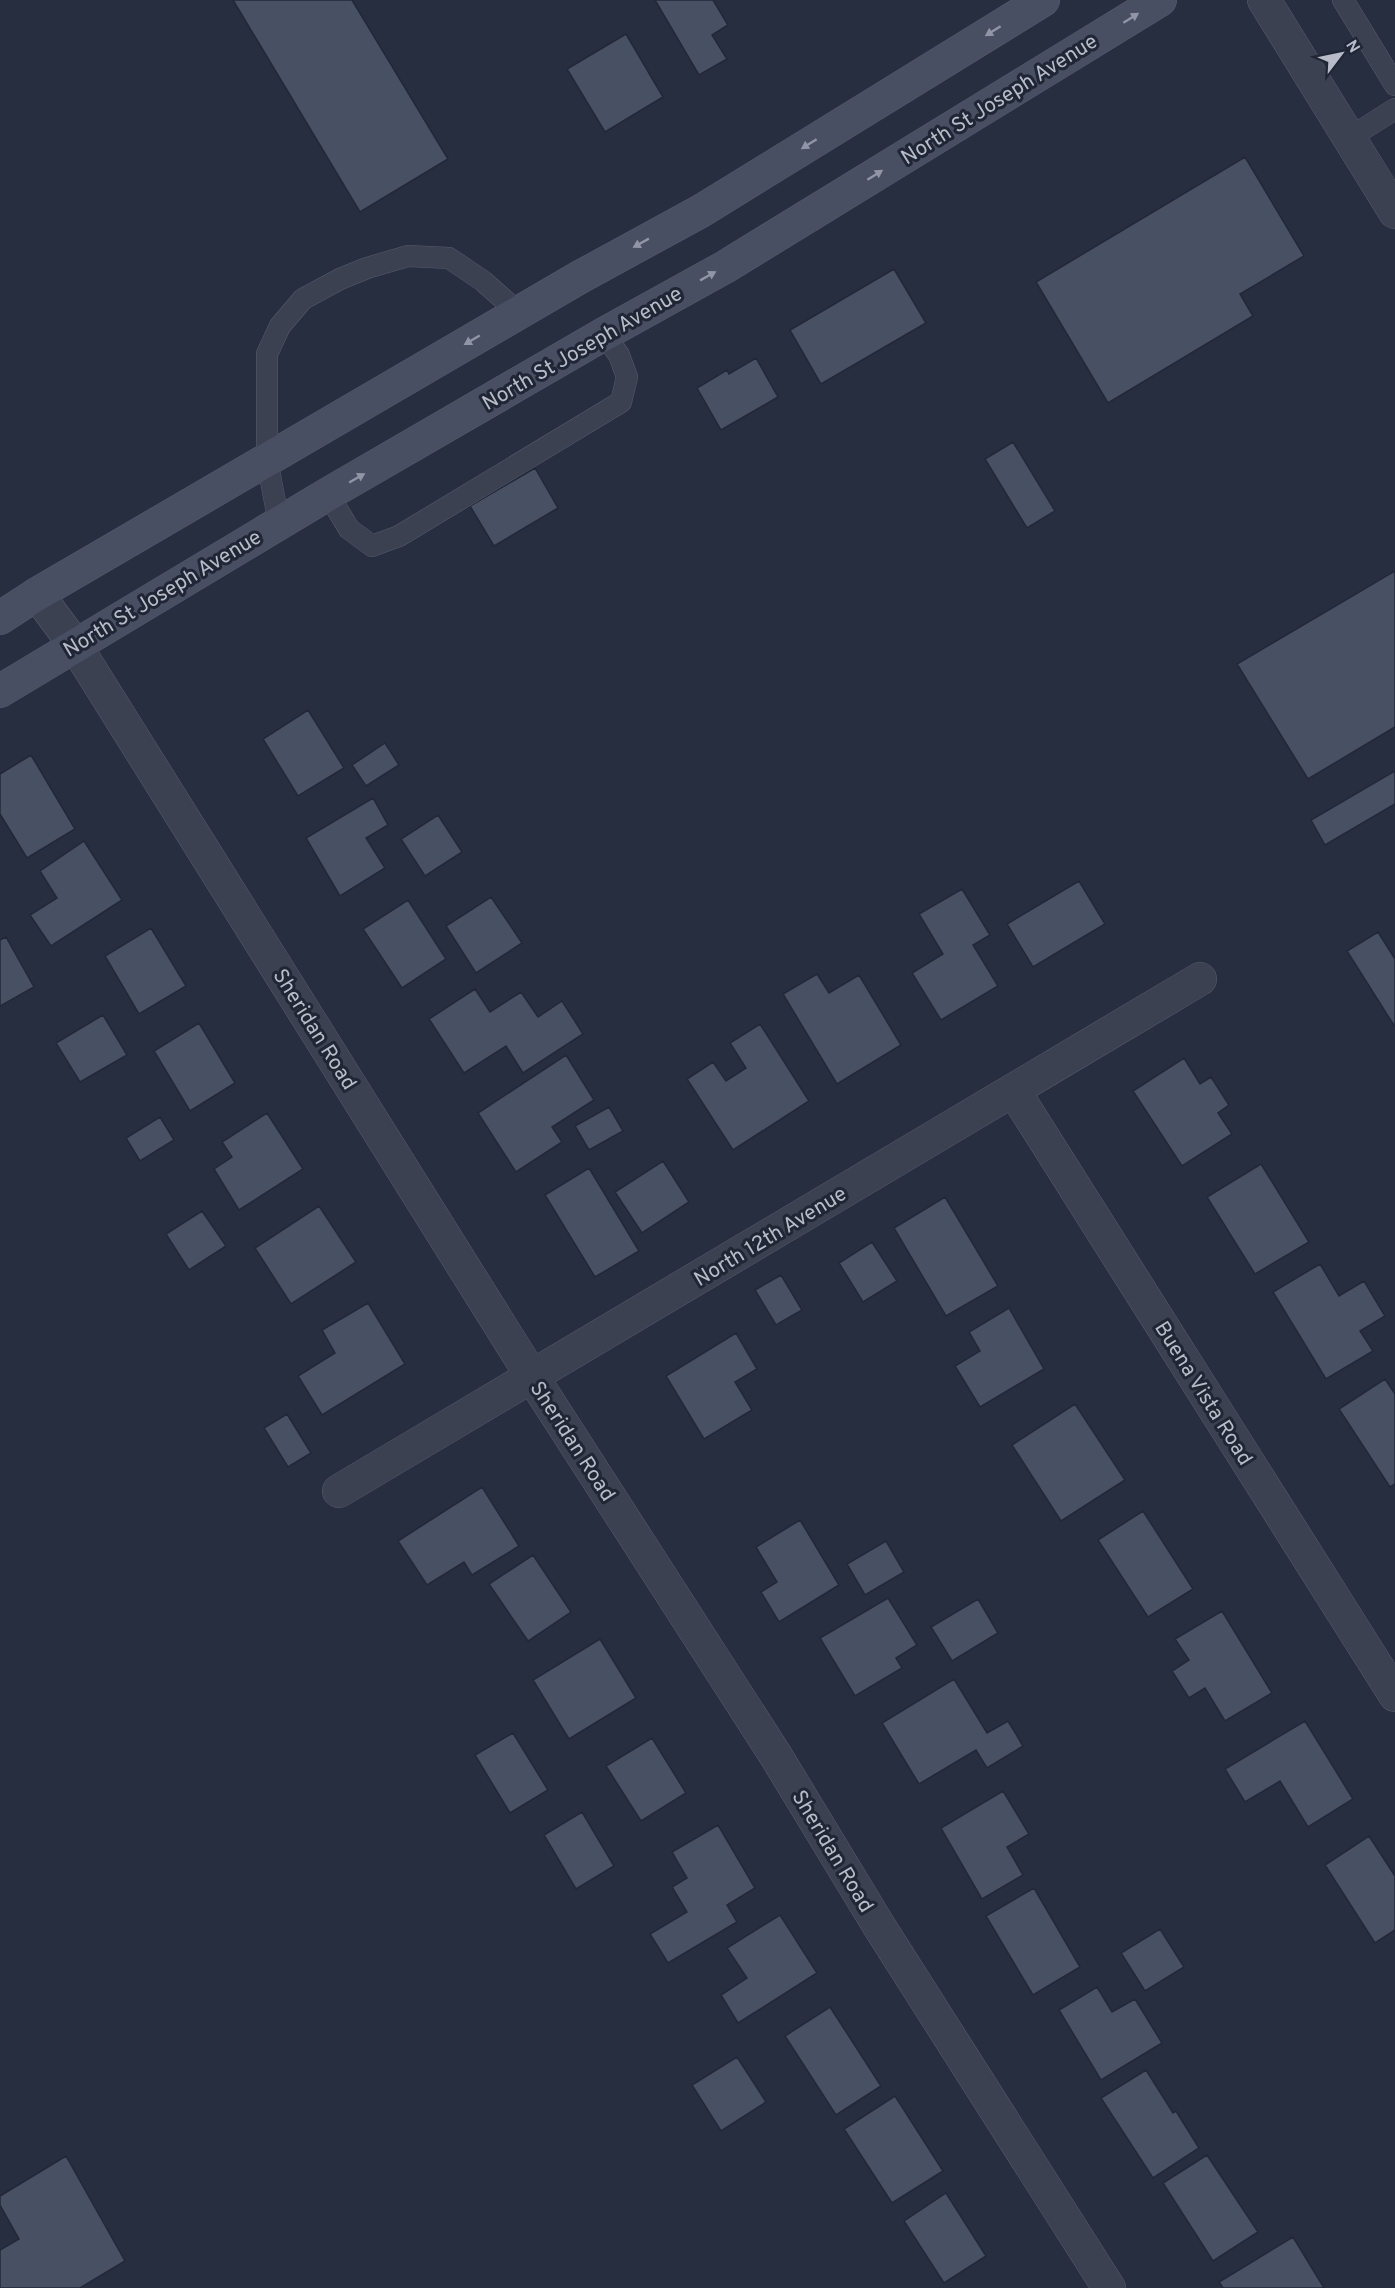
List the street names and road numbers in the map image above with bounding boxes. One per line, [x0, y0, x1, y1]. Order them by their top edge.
street label: North St Joseph Avenue [897, 29, 1103, 172]
street label: North St Joseph Avenue [478, 281, 688, 418]
street label: North St Joseph Avenue [59, 524, 267, 664]
street label: Sheridan Road [266, 964, 362, 1096]
street label: North 12th Avenue [689, 1181, 852, 1294]
street label: Buena Vista Road [1148, 1317, 1258, 1471]
street label: Sheridan Road [523, 1377, 621, 1507]
street label: Sheridan Road [785, 1786, 879, 1918]

